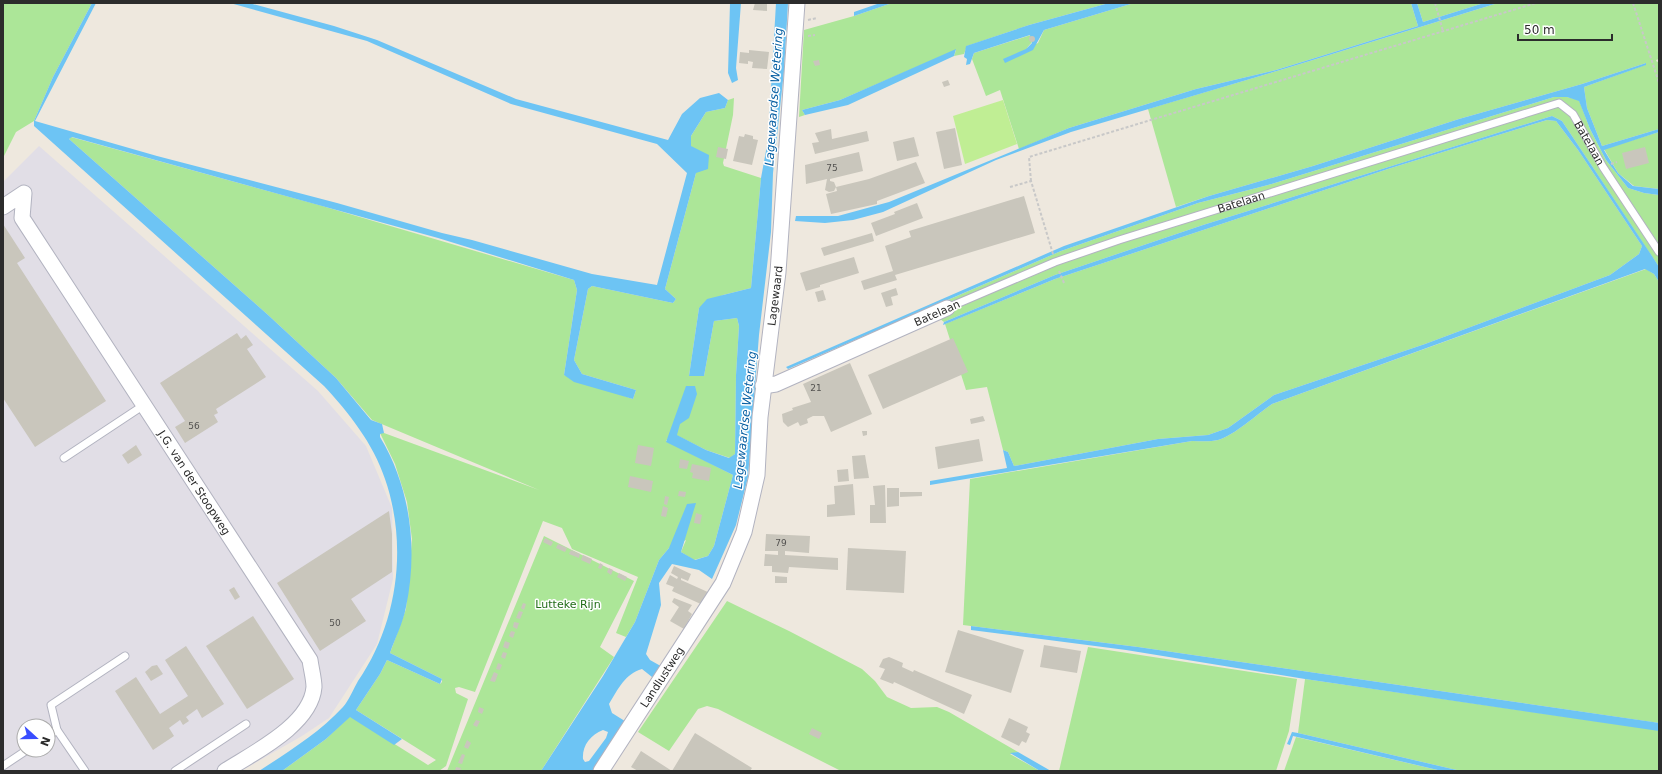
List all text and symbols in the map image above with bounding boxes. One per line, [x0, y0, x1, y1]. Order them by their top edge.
scale bar [1518, 16, 1612, 42]
text: 50 m [1524, 23, 1555, 37]
water label: Lagewaardse Wetering [762, 27, 786, 167]
street label: Batelaan [1571, 119, 1607, 168]
house number: 75 [826, 163, 838, 173]
street label: Batelaan [1216, 189, 1267, 216]
street label: Lagewaard [765, 265, 785, 327]
street label: Batelaan [912, 298, 962, 329]
water label: Lagewaardse Wetering [731, 350, 759, 490]
house number: 21 [810, 383, 822, 393]
house number: 56 [188, 421, 200, 431]
street label: J.G. van der Stoopweg [155, 427, 233, 538]
house number: 79 [775, 538, 787, 548]
park label: Lutteke Rijn [535, 598, 601, 611]
house number: 50 [329, 618, 341, 628]
street label: Landlustweg [638, 645, 687, 710]
north arrow [16, 718, 56, 758]
text: N [37, 735, 53, 748]

